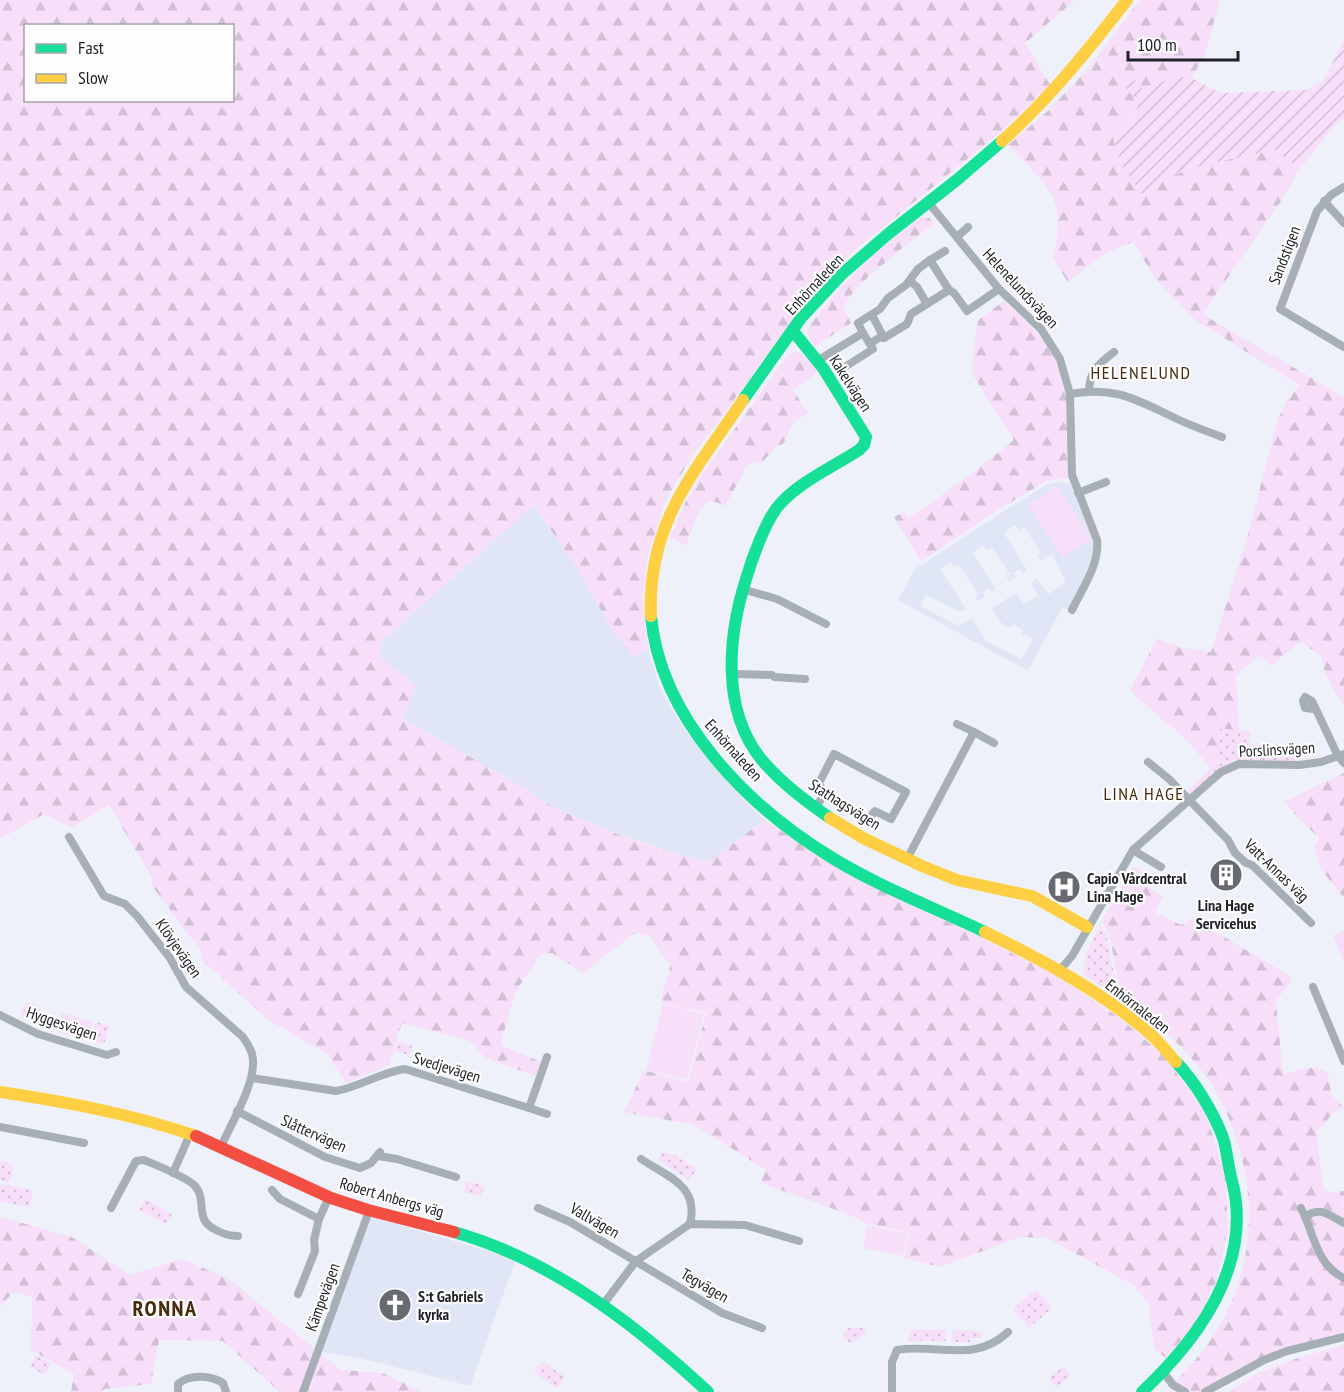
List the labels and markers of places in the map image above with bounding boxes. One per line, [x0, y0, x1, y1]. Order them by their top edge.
building icon: Lina Hage Servicehus [1208, 857, 1244, 893]
place label: Capio Vårdcentral Lina Hage [1087, 868, 1187, 906]
hospital icon: Capio Vårdcentral Lina Hage [1046, 869, 1082, 905]
place label: Lina Hage Servicehus [1196, 895, 1257, 933]
place label: S:t Gabriels kyrka [418, 1286, 484, 1324]
church icon: S:t Gabriels kyrka [377, 1287, 413, 1323]

